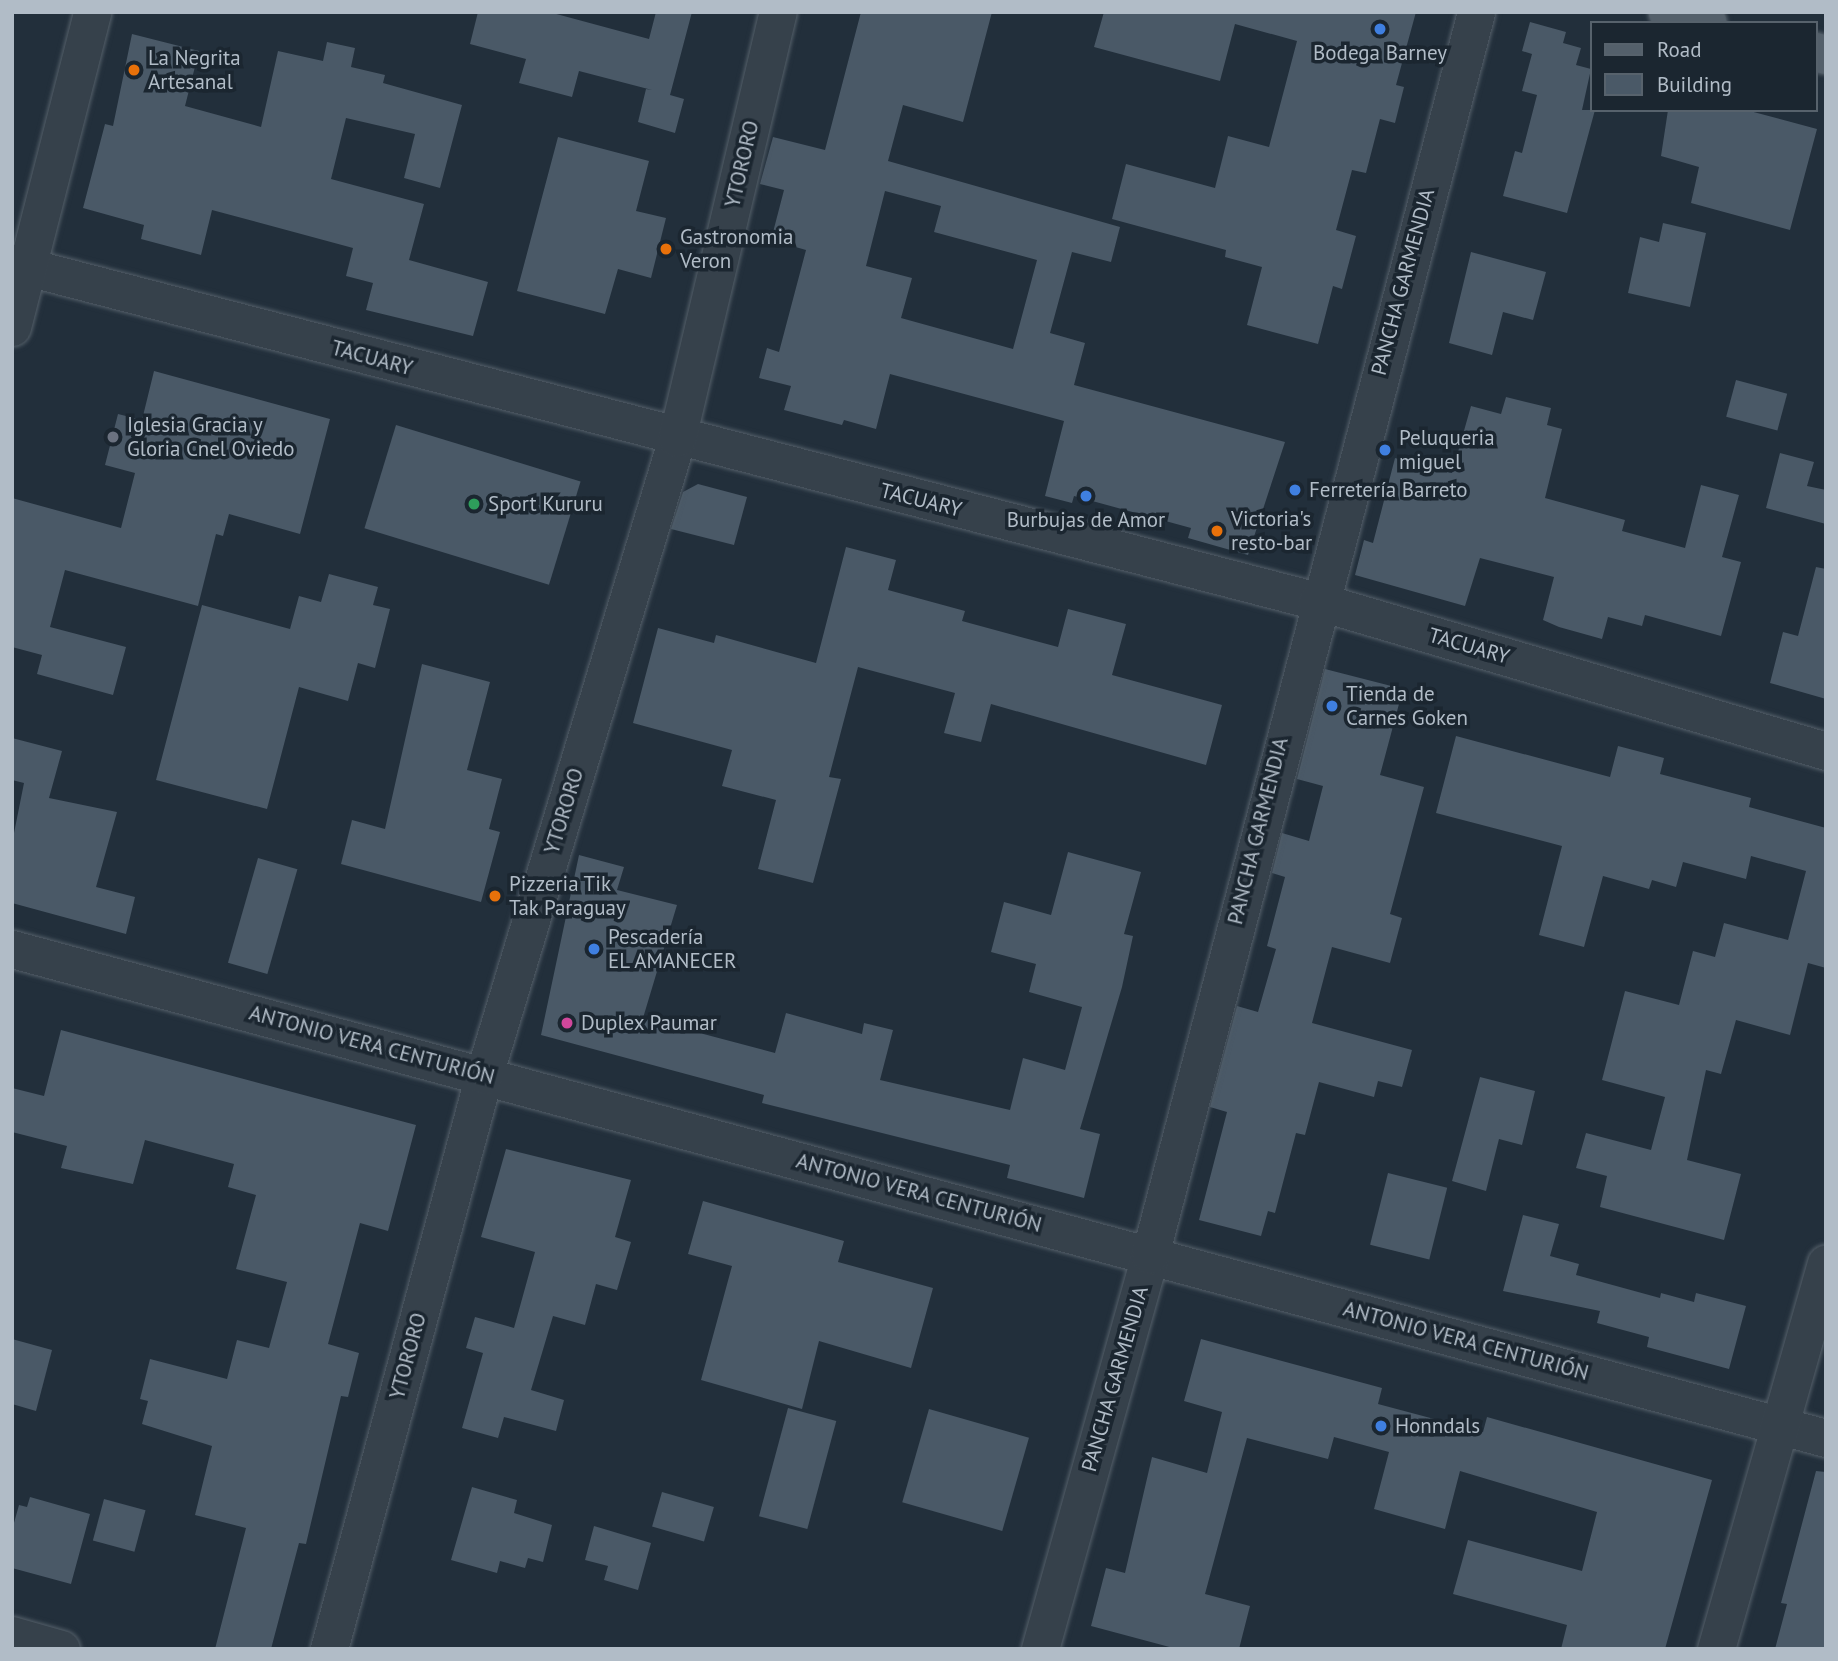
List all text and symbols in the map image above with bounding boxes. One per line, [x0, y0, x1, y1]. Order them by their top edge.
marker: Bodega Barney [1372, 21, 1388, 37]
legend [1590, 21, 1817, 112]
text: Road [1657, 36, 1701, 63]
place label: Bodega Barney [1313, 40, 1447, 66]
place label: La Negrita Artesanal [148, 45, 241, 95]
marker: La Negrita Artesanal [126, 62, 142, 78]
text: Building [1657, 71, 1732, 98]
street label: YTORORO [720, 118, 764, 210]
street label: PANCHA GARMENDIA [1366, 186, 1440, 378]
place label: Gastronomia Veron [680, 224, 793, 274]
marker: Gastronomia Veron [658, 241, 674, 257]
street label: TACUARY [329, 335, 415, 381]
place label: Iglesia Gracia y Gloria Cnel Oviedo [127, 412, 295, 462]
place label: Peluqueria miguel [1399, 425, 1495, 475]
marker: Iglesia Gracia y Gloria Cnel Oviedo [105, 429, 121, 445]
marker: Peluqueria miguel [1377, 442, 1393, 458]
place label: Ferretería Barreto [1309, 477, 1468, 503]
street label: TACUARY [878, 478, 964, 522]
marker: Ferretería Barreto [1287, 482, 1303, 498]
marker: Burbujas de Amor [1078, 488, 1094, 504]
place label: Sport Kururu [488, 491, 603, 517]
marker: Sport Kururu [466, 496, 482, 512]
place label: Victoria's resto-bar [1231, 506, 1312, 556]
place label: Burbujas de Amor [1006, 507, 1166, 533]
marker: Victoria's resto-bar [1209, 523, 1225, 539]
street label: TACUARY [1426, 622, 1512, 670]
place label: Tienda de Carnes Goken [1346, 681, 1468, 731]
marker: Tienda de Carnes Goken [1324, 698, 1340, 714]
street label: PANCHA GARMENDIA [1222, 735, 1294, 927]
street label: YTORORO [539, 765, 589, 857]
place label: Pizzeria Tik Tak Paraguay [509, 871, 626, 921]
marker: Pizzeria Tik Tak Paraguay [487, 888, 503, 904]
place label: Pescadería EL AMANECER [608, 924, 738, 974]
marker: Pescadería EL AMANECER [586, 941, 602, 957]
street label: ANTONIO VERA CENTURIÓN [246, 1000, 498, 1090]
place label: Duplex Paumar [581, 1010, 717, 1036]
marker: Duplex Paumar [559, 1015, 575, 1031]
street label: ANTONIO VERA CENTURIÓN [793, 1148, 1045, 1238]
street label: PANCHA GARMENDIA [1076, 1283, 1154, 1475]
street label: ANTONIO VERA CENTURIÓN [1340, 1296, 1592, 1386]
street label: YTORORO [384, 1310, 432, 1402]
place label: Honndals [1395, 1413, 1480, 1439]
marker: Honndals [1373, 1418, 1389, 1434]

